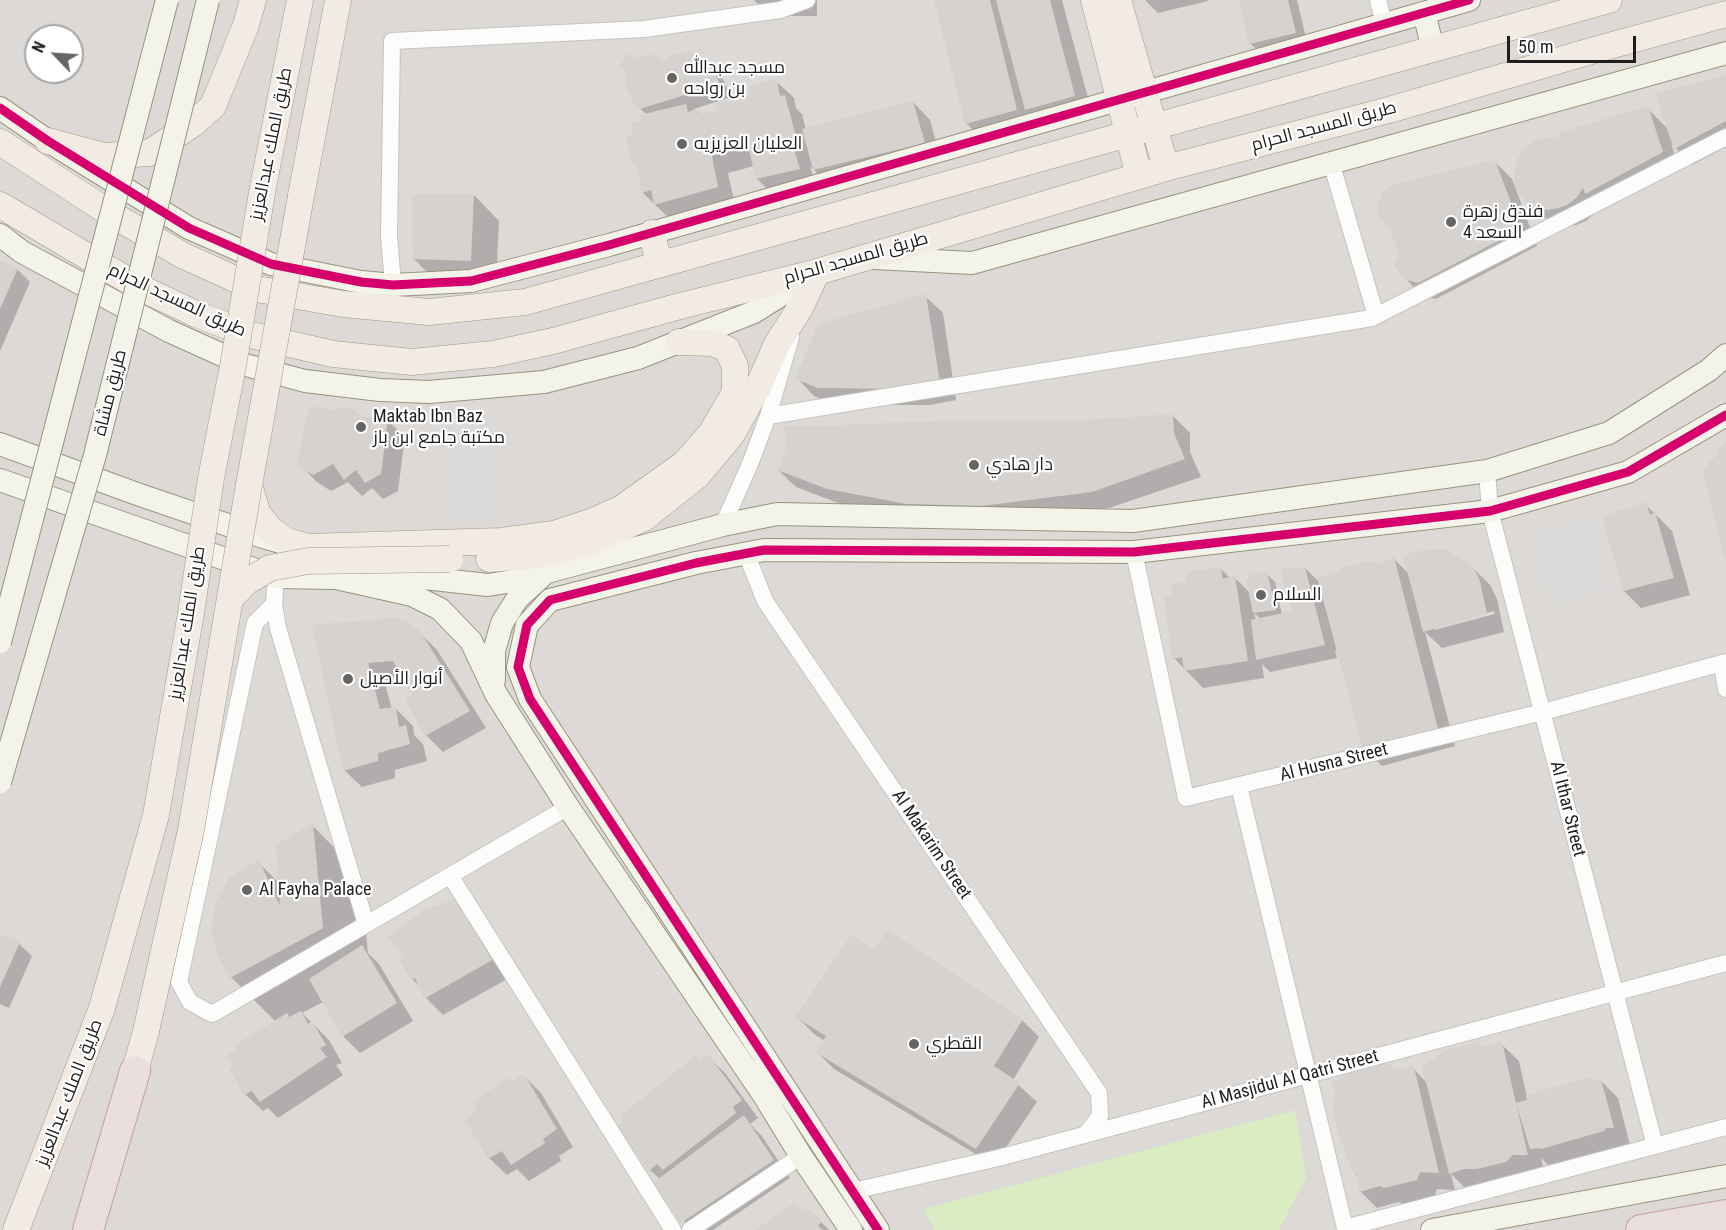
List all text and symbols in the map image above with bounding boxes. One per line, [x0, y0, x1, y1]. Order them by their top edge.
north arrow [24, 24, 84, 84]
scale bar [1510, 24, 1639, 62]
text: 50 m [1518, 36, 1553, 57]
text: N [28, 39, 50, 55]
place label: مسجد عبدالله بن رواحه [684, 57, 785, 100]
street label: طريق الملك عبدالعزيز [247, 66, 297, 222]
marker: مسجد عبدالله بن رواحه [665, 71, 679, 85]
street label: طريق المسجد الحرام [1249, 97, 1399, 157]
place label: العليان العزيزيه [694, 133, 802, 155]
marker: العليان العزيزيه [675, 137, 689, 151]
place label: فندق زهرة السعد 4 [1463, 201, 1543, 244]
marker: فندق زهرة السعد 4 [1444, 215, 1458, 229]
street label: طريق المسجد الحرام [781, 228, 931, 290]
street label: طريق المسجد الحرام [105, 260, 249, 342]
street label: طريق مشاة [90, 348, 132, 438]
place label: Maktab Ibn Baz مكتبة جامع ابن باز [373, 406, 505, 448]
marker: Maktab Ibn Baz مكتبة جامع ابن باز [354, 420, 368, 434]
place label: دار هادي [986, 454, 1053, 476]
marker: دار هادي [967, 458, 981, 472]
street label: طريق الملك عبدالعزيز [165, 545, 211, 701]
place label: السلام [1273, 584, 1322, 606]
marker: السلام [1254, 588, 1268, 602]
place label: أنوار الأصيل [360, 668, 443, 690]
marker: أنوار الأصيل [341, 672, 355, 686]
street label: Al Husna Street [1278, 739, 1390, 787]
street label: Al Ithar Street [1545, 759, 1589, 859]
street label: Al Makarim Street [887, 786, 975, 904]
place label: Al Fayha Palace [259, 879, 371, 901]
marker: Al Fayha Palace [240, 883, 254, 897]
street label: طريق الملك عبدالعزيز [32, 1017, 108, 1169]
place label: القطري [926, 1033, 982, 1055]
marker: القطري [907, 1037, 921, 1051]
street label: Al Masjidul Al Qatri Street [1199, 1046, 1381, 1114]

